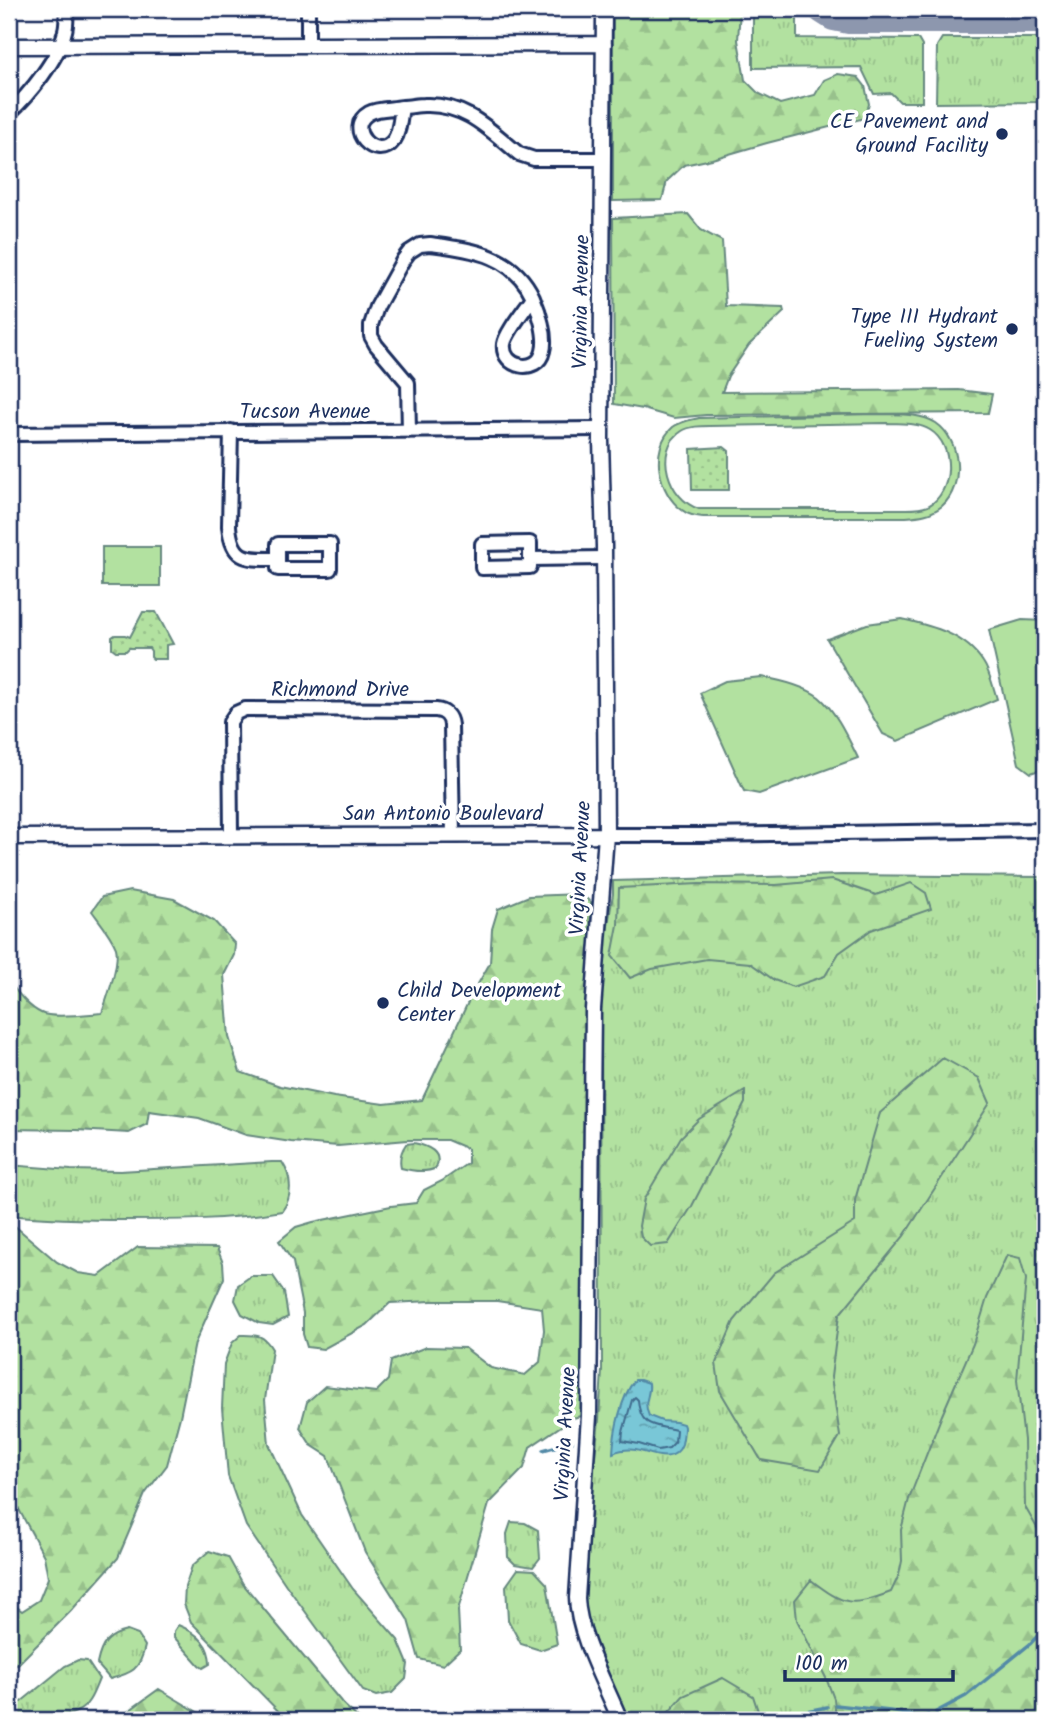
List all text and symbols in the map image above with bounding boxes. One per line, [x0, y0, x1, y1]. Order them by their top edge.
place label: CE Pavement and Ground Facility [830, 106, 989, 163]
marker: CE Pavement and Ground Facility [994, 126, 1010, 142]
street label: Virginia Avenue [564, 234, 600, 369]
place label: Type III Hydrant Fueling System [851, 301, 999, 358]
marker: Type III Hydrant Fueling System [1004, 321, 1020, 337]
street label: Tucson Avenue [240, 396, 371, 429]
street label: Richmond Drive [271, 674, 410, 707]
street label: San Antonio Boulevard [343, 798, 544, 831]
street label: Virginia Avenue [561, 799, 601, 936]
place label: Child Development Center [397, 975, 562, 1032]
marker: Child Development Center [375, 995, 391, 1011]
street label: Virginia Avenue [546, 1365, 586, 1502]
scale bar [785, 1638, 953, 1682]
text: 100 m [795, 1648, 848, 1681]

